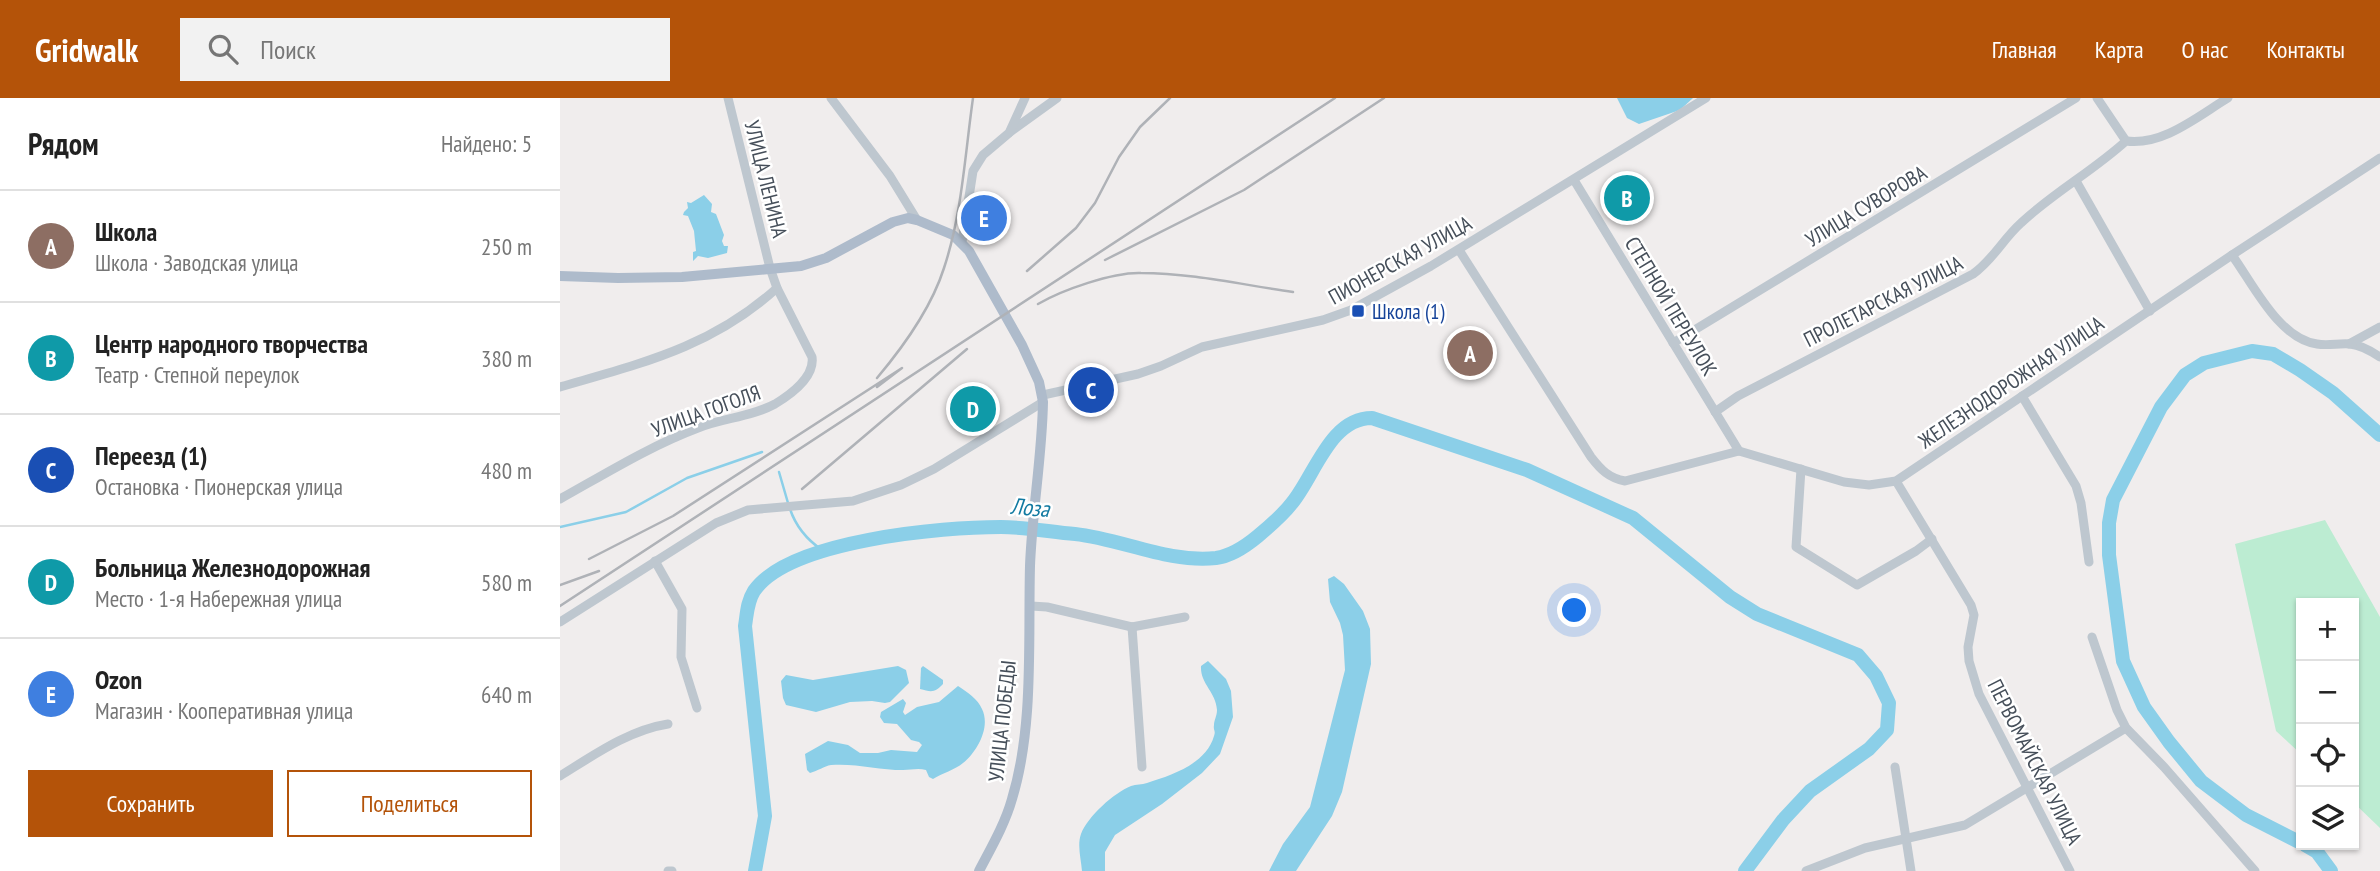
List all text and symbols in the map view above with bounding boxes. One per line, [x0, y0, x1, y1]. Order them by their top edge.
search box [180, 18, 670, 81]
text: Gridwalk [35, 28, 138, 71]
icon: search [204, 30, 242, 68]
text: Поиск [260, 33, 316, 66]
text: Главная [1992, 34, 2057, 65]
text: Карта [2095, 34, 2144, 65]
text: О нас [2182, 34, 2228, 65]
text: Контакты [2266, 34, 2345, 65]
street label: УЛИЦА ЛЕНИНА [738, 118, 794, 240]
text: Рядом [28, 124, 99, 163]
text: Найдено: 5 [441, 129, 532, 158]
street label: УЛИЦА СУВОРОВА [1800, 159, 1932, 253]
pin: B [1604, 172, 1650, 224]
pin: E [961, 192, 1007, 244]
street label: ПИОНЕРСКАЯ УЛИЦА [1324, 209, 1476, 311]
text: Школа [95, 215, 157, 248]
text: A [45, 232, 57, 261]
text: 250 m [481, 232, 532, 261]
street label: СТЕПНОЙ ПЕРЕУЛОК [1619, 232, 1723, 380]
text: Школа · Заводская улица [95, 248, 299, 277]
street label: ПРОЛЕТАРСКАЯ УЛИЦА [1799, 249, 1967, 353]
place label: Школа (1) [1372, 298, 1444, 325]
marker: Школа (1) [1350, 303, 1366, 319]
street label: ЖЕЛЕЗНОДОРОЖНАЯ УЛИЦА [1912, 310, 2109, 455]
text: Центр народного творчества [95, 327, 368, 360]
pin: A [1447, 327, 1493, 379]
text: B [45, 344, 57, 373]
text: 380 m [481, 344, 532, 373]
text: Театр · Степной переулок [95, 360, 299, 389]
pin: C [1068, 364, 1114, 416]
street label: УЛИЦА ГОГОЛЯ [648, 379, 764, 443]
pin: D [950, 383, 996, 435]
text: Переезд (1) [95, 439, 207, 472]
text: C [46, 456, 56, 485]
text: 480 m [481, 456, 532, 485]
text: Остановка · Пионерская улица [95, 472, 343, 501]
water label: Лоза [1008, 491, 1052, 523]
text: Больница Железнодорожная [95, 551, 371, 584]
text: D [45, 568, 57, 597]
text: 580 m [481, 568, 532, 597]
text: Место · 1-я Набережная улица [95, 584, 342, 613]
your location [1557, 593, 1591, 627]
map controls [2296, 598, 2359, 850]
button: + [2296, 598, 2359, 661]
street label: УЛИЦА ПОБЕДЫ [982, 659, 1022, 783]
button: − [2296, 661, 2359, 724]
text: Ozon [95, 663, 142, 696]
street label: ПЕРВОМАЙСКАЯ УЛИЦА [1982, 675, 2088, 849]
text: E [46, 680, 56, 709]
text: 640 m [481, 680, 532, 709]
text: Магазин · Кооперативная улица [95, 696, 353, 725]
button: locate [2296, 724, 2359, 787]
button: Сохранить [28, 770, 273, 837]
button: Поделиться [287, 770, 532, 837]
button: layers [2296, 787, 2359, 850]

